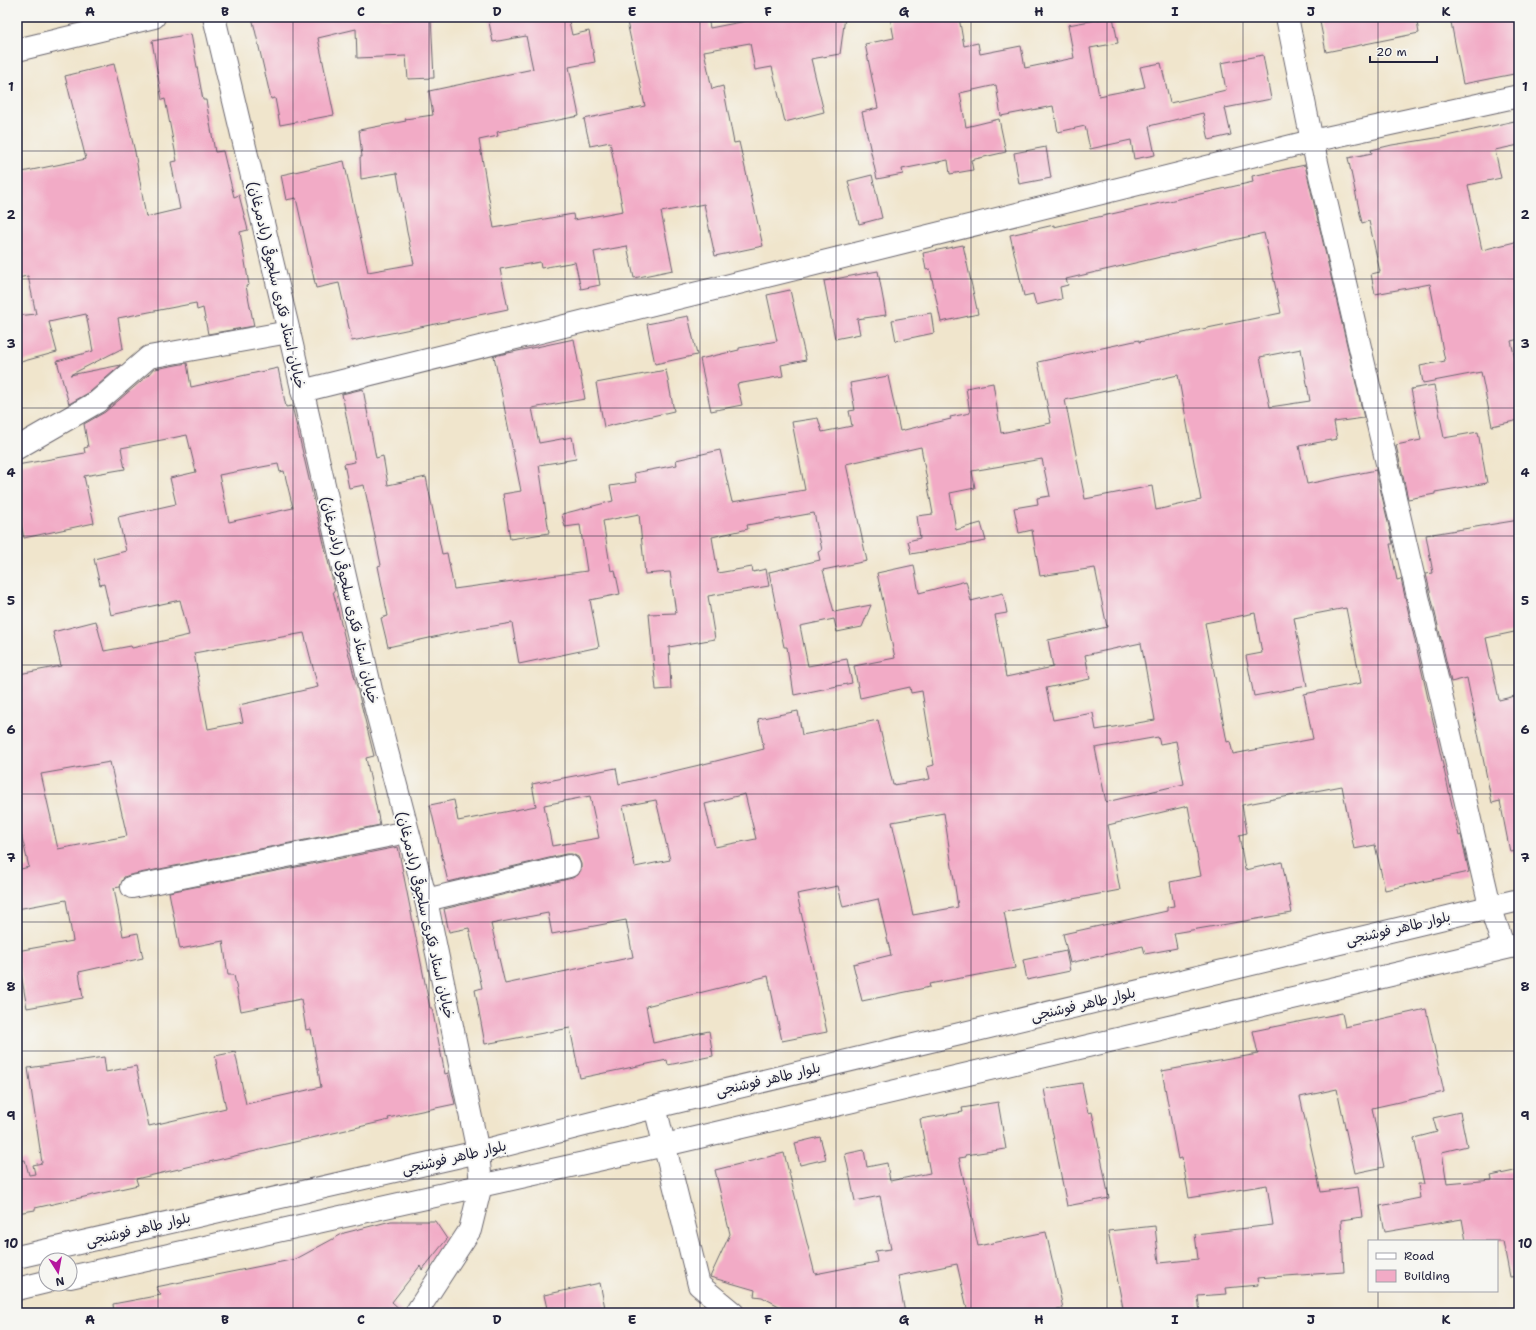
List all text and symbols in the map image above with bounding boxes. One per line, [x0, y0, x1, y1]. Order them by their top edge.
text: A [85, 3, 95, 20]
text: B [221, 3, 229, 20]
text: C [357, 3, 365, 20]
text: D [492, 3, 502, 20]
text: E [628, 3, 637, 20]
text: F [764, 3, 772, 20]
text: G [899, 3, 910, 20]
text: H [1034, 3, 1044, 20]
text: I [1171, 3, 1179, 20]
text: J [1307, 3, 1315, 20]
text: K [1442, 3, 1451, 20]
scale bar [1370, 38, 1437, 64]
text: 20 m [1376, 44, 1407, 60]
text: 1 [8, 78, 14, 95]
text: 1 [1522, 78, 1528, 95]
street label: خیابان استاد فکری سلجوقی (بادمرغان) [244, 179, 310, 391]
text: 2 [6, 206, 16, 223]
text: 2 [1520, 206, 1530, 223]
text: 3 [6, 335, 16, 352]
text: 3 [1520, 335, 1530, 352]
text: 4 [6, 464, 16, 481]
text: 4 [1520, 464, 1530, 481]
street label: خیابان استاد فکری سلجوقی (بادمرغان) [317, 494, 383, 706]
text: 5 [7, 592, 15, 609]
text: 5 [1521, 592, 1529, 609]
text: 6 [6, 721, 16, 738]
text: 6 [1520, 721, 1530, 738]
street label: خیابان استاد فکری سلجوقی (بادمرغان) [393, 809, 459, 1021]
text: 7 [6, 849, 16, 866]
text: 7 [1520, 849, 1530, 866]
street label: بلوار طاهر فوشنجی [1344, 907, 1452, 949]
text: 8 [6, 978, 16, 995]
text: 8 [1520, 978, 1530, 995]
street label: بلوار طاهر فوشنجی [1029, 983, 1137, 1025]
street label: بلوار طاهر فوشنجی [714, 1058, 822, 1100]
text: 9 [6, 1107, 16, 1124]
text: 9 [1520, 1107, 1530, 1124]
street label: بلوار طاهر فوشنجی [400, 1136, 508, 1178]
street label: بلوار طاهر فوشنجی [84, 1208, 192, 1250]
text: 10 [4, 1235, 18, 1252]
text: 10 [1518, 1235, 1532, 1252]
legend [1368, 1240, 1498, 1292]
text: Road [1404, 1248, 1435, 1264]
north arrow [38, 1252, 78, 1292]
text: Building [1404, 1268, 1450, 1284]
text: N [54, 1273, 66, 1290]
text: A [85, 1311, 95, 1328]
text: B [221, 1311, 229, 1328]
text: C [357, 1311, 365, 1328]
text: D [492, 1311, 502, 1328]
text: E [628, 1311, 637, 1328]
text: F [764, 1311, 772, 1328]
text: G [899, 1311, 910, 1328]
text: H [1034, 1311, 1044, 1328]
text: I [1171, 1311, 1179, 1328]
text: J [1307, 1311, 1315, 1328]
text: K [1442, 1311, 1451, 1328]

